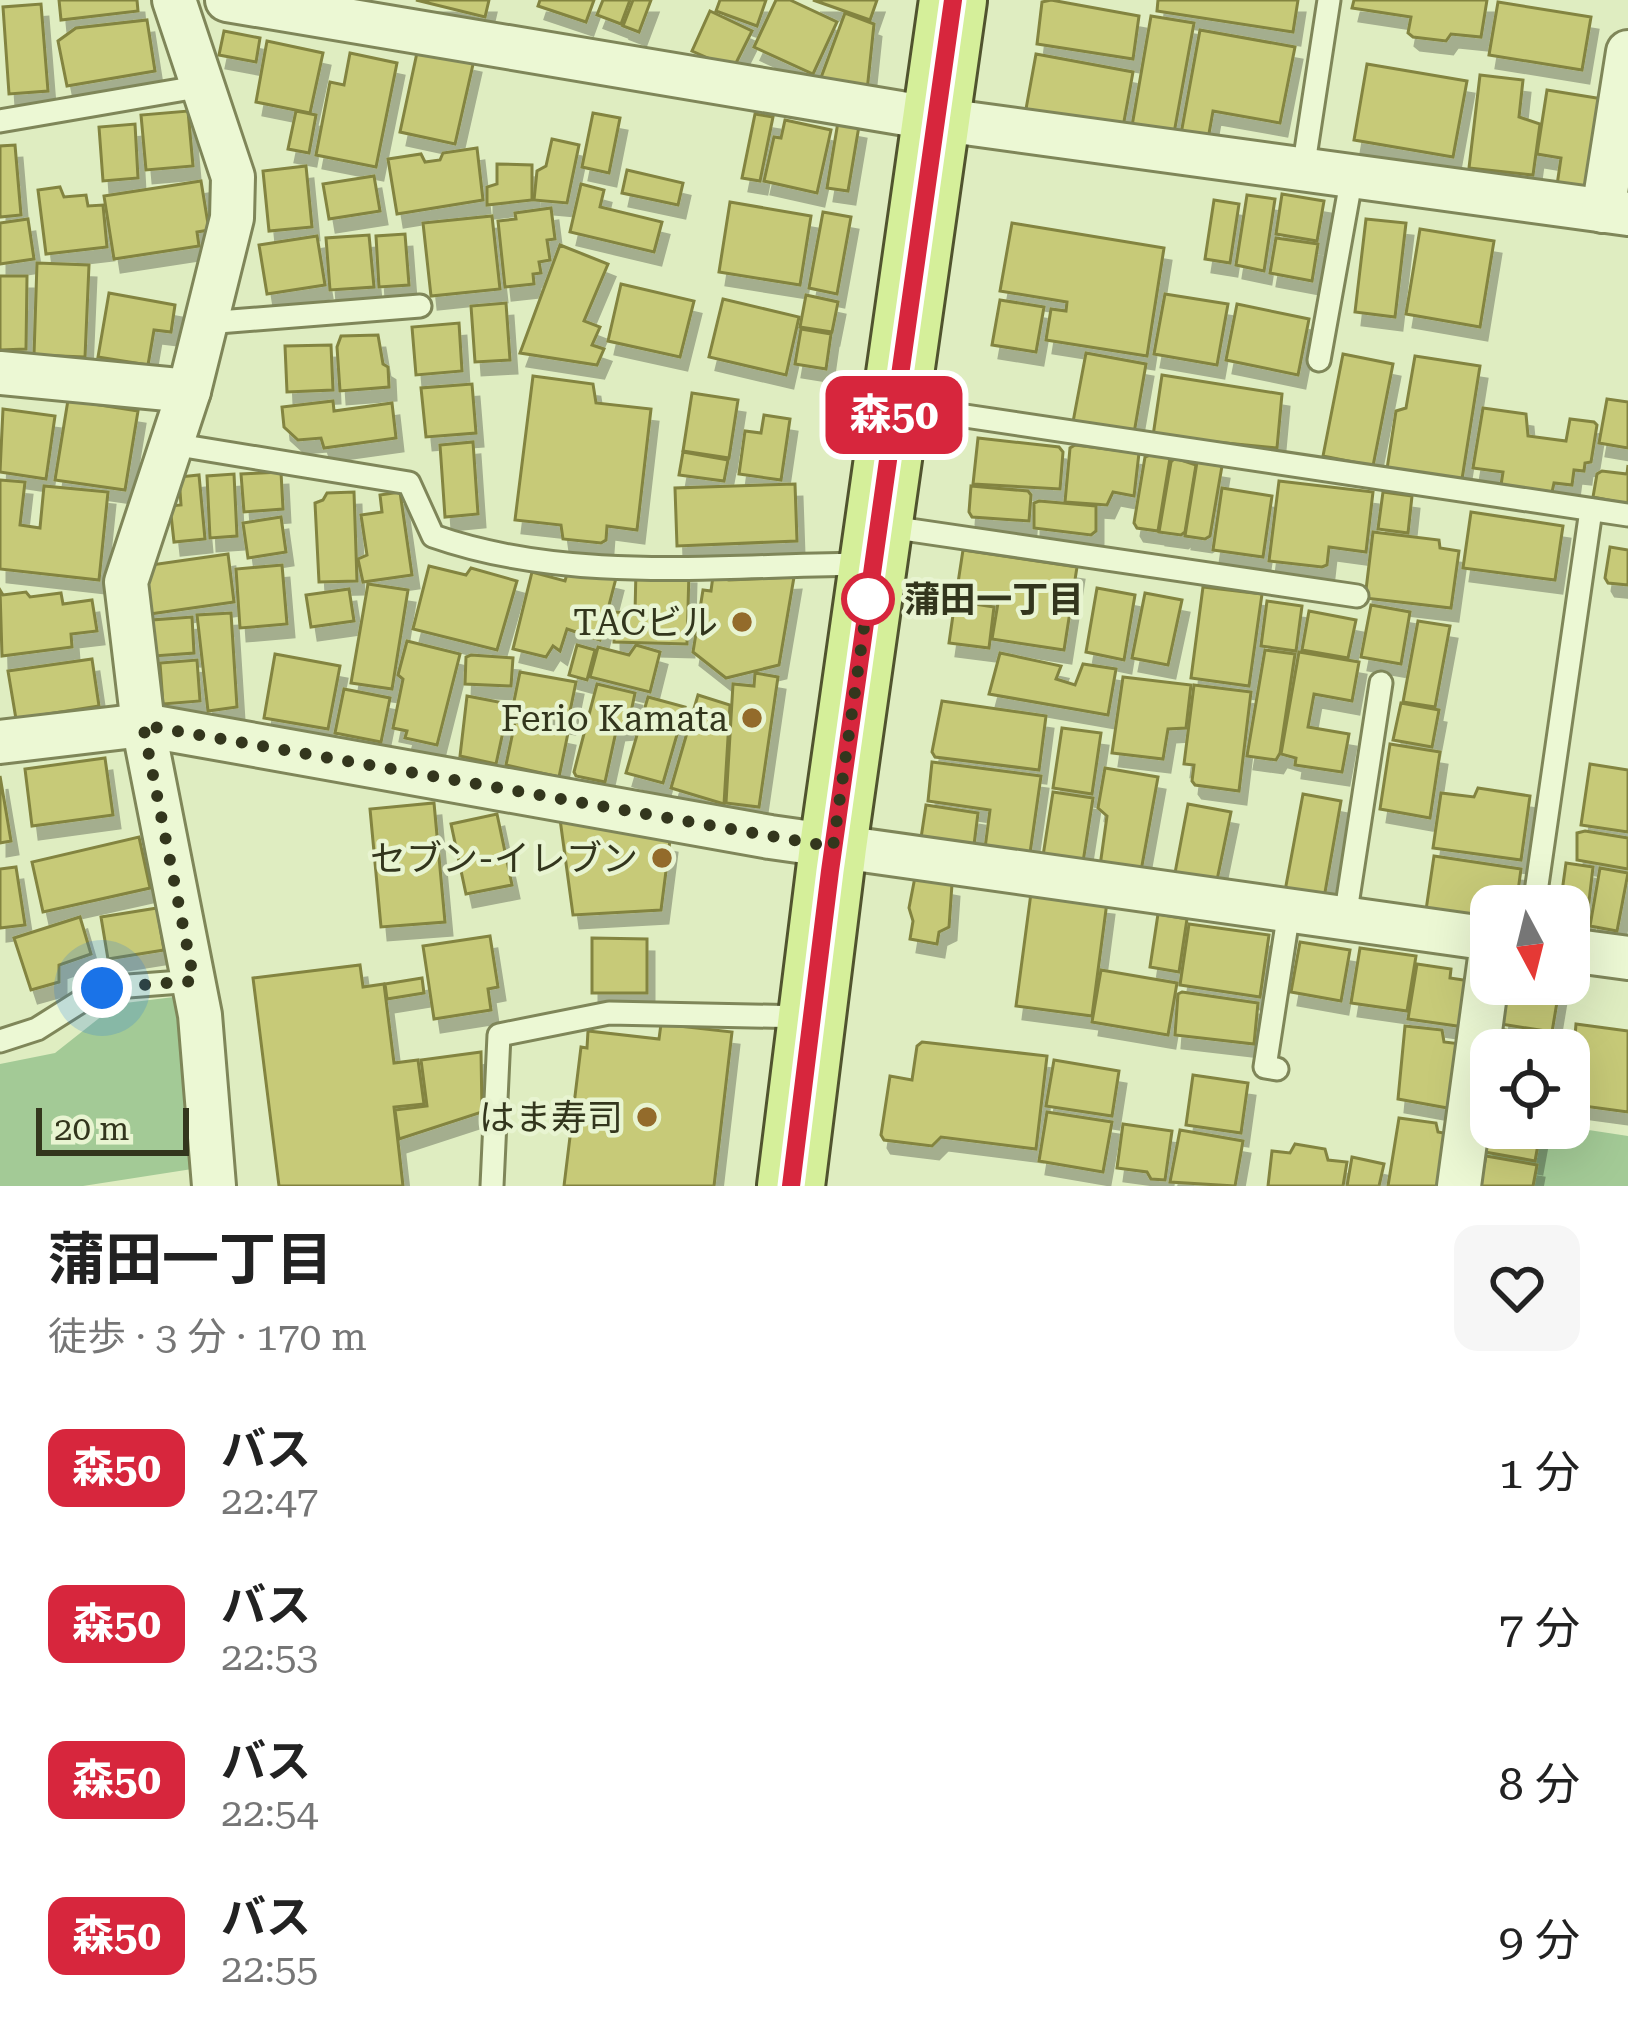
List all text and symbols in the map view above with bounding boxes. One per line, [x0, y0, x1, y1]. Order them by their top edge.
line badge: 森50 [825, 376, 963, 454]
text: 森50 [849, 390, 939, 439]
marker: 蒲田一丁目 [843, 574, 893, 624]
place label: 蒲田一丁目 [904, 579, 1084, 621]
place label: TACビル [573, 602, 718, 644]
marker: TACビル [729, 609, 755, 635]
place label: Ferio Kamata [501, 698, 728, 740]
marker: Ferio Kamata [739, 705, 765, 731]
place label: セブン-イレブン [370, 838, 638, 880]
marker: セブン-イレブン [649, 845, 675, 871]
north arrow [1470, 885, 1590, 1005]
map controls [1470, 885, 1590, 1149]
your location [72, 958, 132, 1018]
button: locate [1470, 1029, 1590, 1149]
place label: はま寿司 [479, 1097, 623, 1139]
scale bar [36, 1102, 189, 1155]
marker: はま寿司 [634, 1104, 660, 1130]
text: 20 m [54, 1109, 129, 1148]
button: heart [1454, 1225, 1580, 1351]
text: 蒲田一丁目 [48, 1226, 333, 1293]
text: 徒歩 · 3 分 · 170 m [48, 1314, 367, 1360]
text: バス [221, 1423, 311, 1476]
text: 森50 [72, 1443, 161, 1492]
text: 1 分 [1498, 1446, 1580, 1499]
text: 22:47 [221, 1478, 318, 1524]
text: バス [221, 1579, 311, 1632]
text: 森50 [72, 1599, 161, 1648]
text: 7 分 [1498, 1602, 1580, 1655]
text: 22:53 [221, 1634, 318, 1680]
text: バス [221, 1735, 311, 1788]
text: 森50 [72, 1755, 161, 1804]
text: 8 分 [1498, 1758, 1580, 1811]
text: 22:54 [221, 1790, 318, 1836]
text: バス [221, 1891, 311, 1944]
text: 森50 [72, 1911, 161, 1960]
text: 9 分 [1498, 1914, 1580, 1967]
text: 22:55 [221, 1946, 318, 1992]

